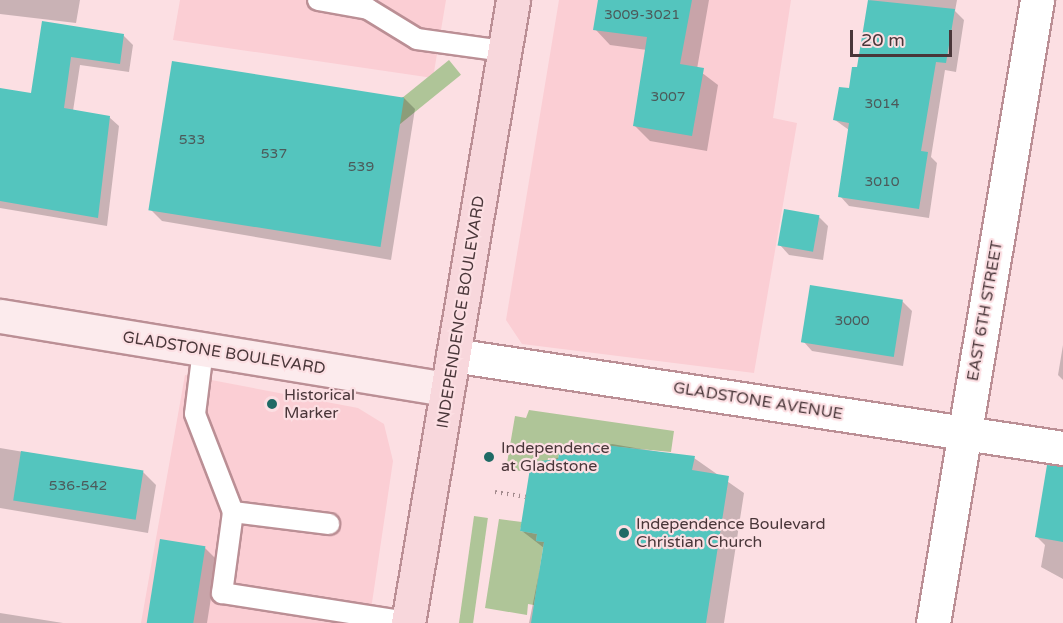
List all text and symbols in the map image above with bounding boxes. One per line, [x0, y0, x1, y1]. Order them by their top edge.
house number: 3009-3021 [604, 7, 680, 23]
scale bar [853, 18, 955, 56]
text: 20 m [861, 29, 905, 51]
house number: 3007 [650, 89, 686, 105]
house number: 3014 [864, 96, 900, 112]
house number: 533 [179, 132, 205, 148]
house number: 537 [261, 146, 287, 162]
house number: 539 [348, 159, 374, 175]
house number: 3010 [864, 174, 900, 190]
street label: INDEPENDENCE BOULEVARD [433, 194, 489, 430]
street label: EAST 6TH STREET [963, 239, 1007, 383]
house number: 3000 [834, 313, 870, 329]
street label: GLADSTONE BOULEVARD [121, 327, 327, 379]
street label: GLADSTONE AVENUE [672, 378, 844, 424]
place label: Historical Marker [284, 385, 355, 423]
marker: Historical Marker [265, 397, 279, 411]
place label: Independence at Gladstone [501, 438, 610, 476]
marker: Independence at Gladstone [482, 450, 496, 464]
house number: 536-542 [49, 478, 107, 494]
place label: Independence Boulevard Christian Church [636, 514, 826, 552]
marker: Independence Boulevard Christian Church [617, 526, 631, 540]

